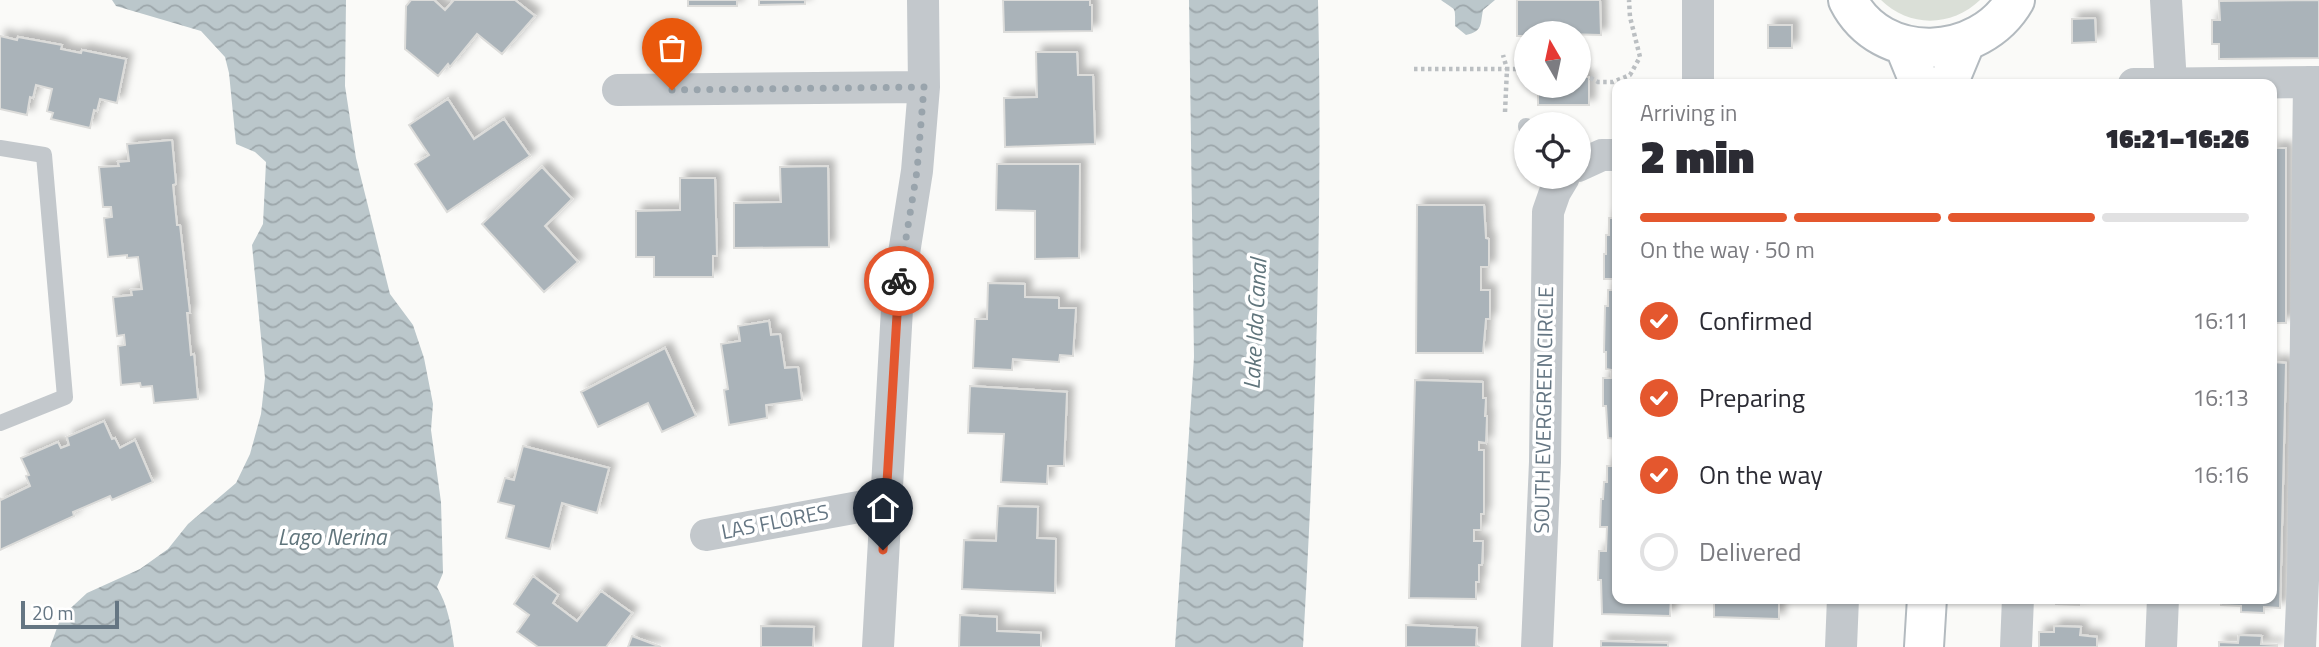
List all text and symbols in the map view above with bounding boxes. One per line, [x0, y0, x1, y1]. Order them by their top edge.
pin [642, 18, 702, 90]
north arrow [1514, 21, 1591, 98]
map controls [1514, 21, 1591, 189]
icon: bag [653, 29, 691, 67]
text: Arriving in [1640, 95, 1737, 130]
button: locate [1514, 112, 1591, 189]
text: 16:21–16:26 [2105, 119, 2249, 158]
text: 2 min [1640, 121, 1754, 191]
text: On the way · 50 m [1640, 232, 1815, 267]
courier [864, 246, 934, 316]
water label: Lake Ida Canal [1234, 255, 1276, 390]
icon: bike [880, 262, 918, 300]
street label: SOUTH EVERGREEN CIRCLE [1525, 286, 1561, 534]
text: Confirmed [1699, 301, 1813, 340]
icon: check [1640, 302, 1678, 340]
text: 16:11 [2192, 303, 2249, 338]
text: Preparing [1699, 378, 1805, 417]
icon: check [1640, 379, 1678, 417]
text: 16:13 [2192, 380, 2249, 415]
text: On the way [1699, 455, 1823, 494]
icon: check [1640, 456, 1678, 494]
text: 16:16 [2192, 457, 2249, 492]
pin [853, 478, 913, 550]
icon: home [864, 489, 902, 527]
street label: LAS FLORES [718, 495, 831, 547]
water label: Lago Nerina [278, 519, 388, 554]
text: Delivered [1699, 532, 1802, 571]
scale bar [21, 598, 119, 630]
text: 20 m [32, 598, 73, 627]

